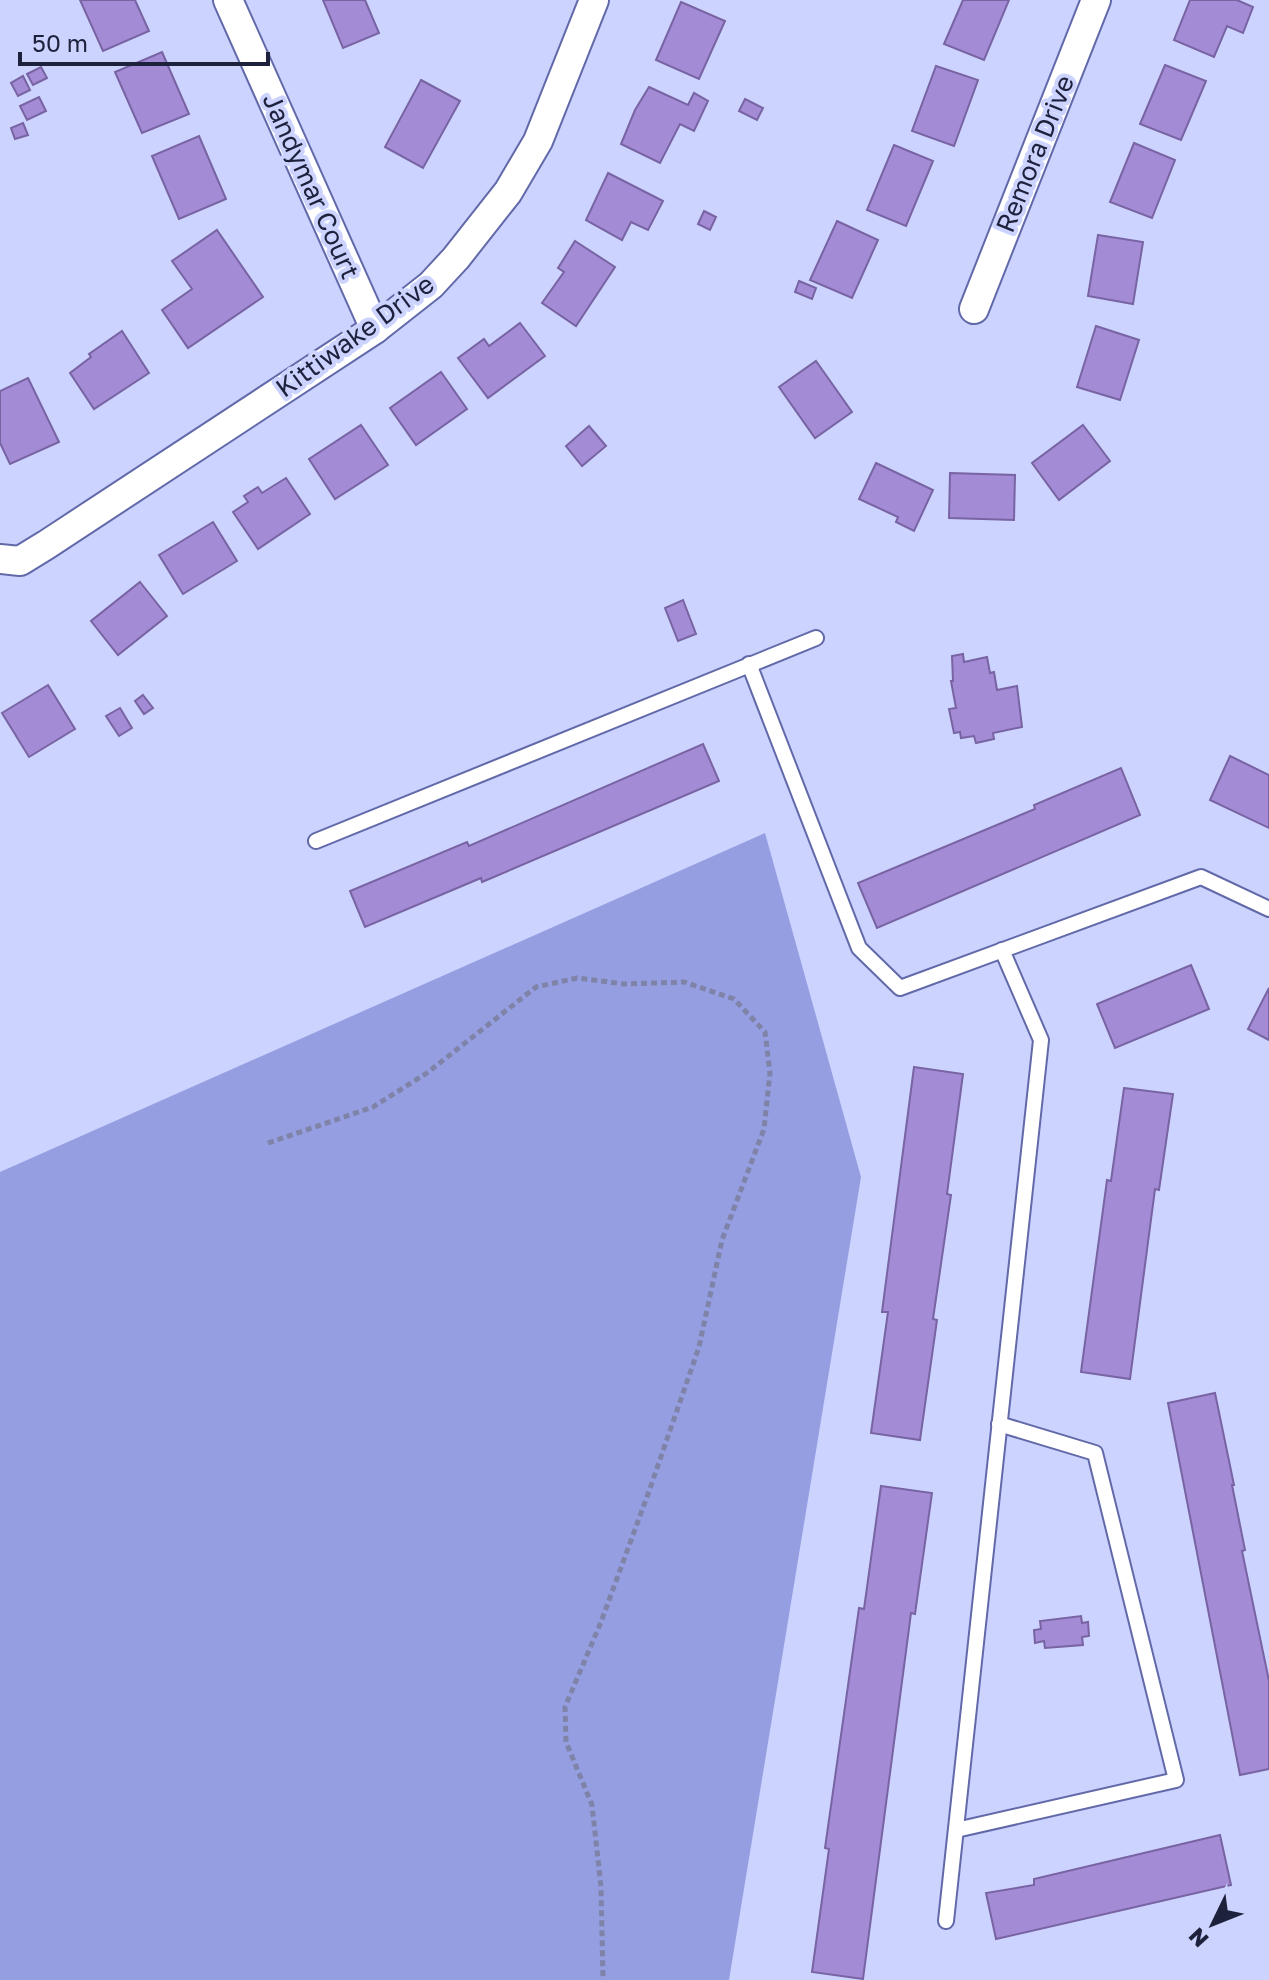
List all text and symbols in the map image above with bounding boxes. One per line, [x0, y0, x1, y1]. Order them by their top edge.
scale bar [20, 16, 268, 66]
text: 50 m [32, 28, 88, 57]
street label: Remora Drive [989, 71, 1080, 237]
street label: Jandymar Court [257, 88, 366, 283]
street label: Kittiwake Drive [270, 268, 440, 403]
north arrow [1173, 1884, 1253, 1964]
text: N [1182, 1923, 1214, 1953]

